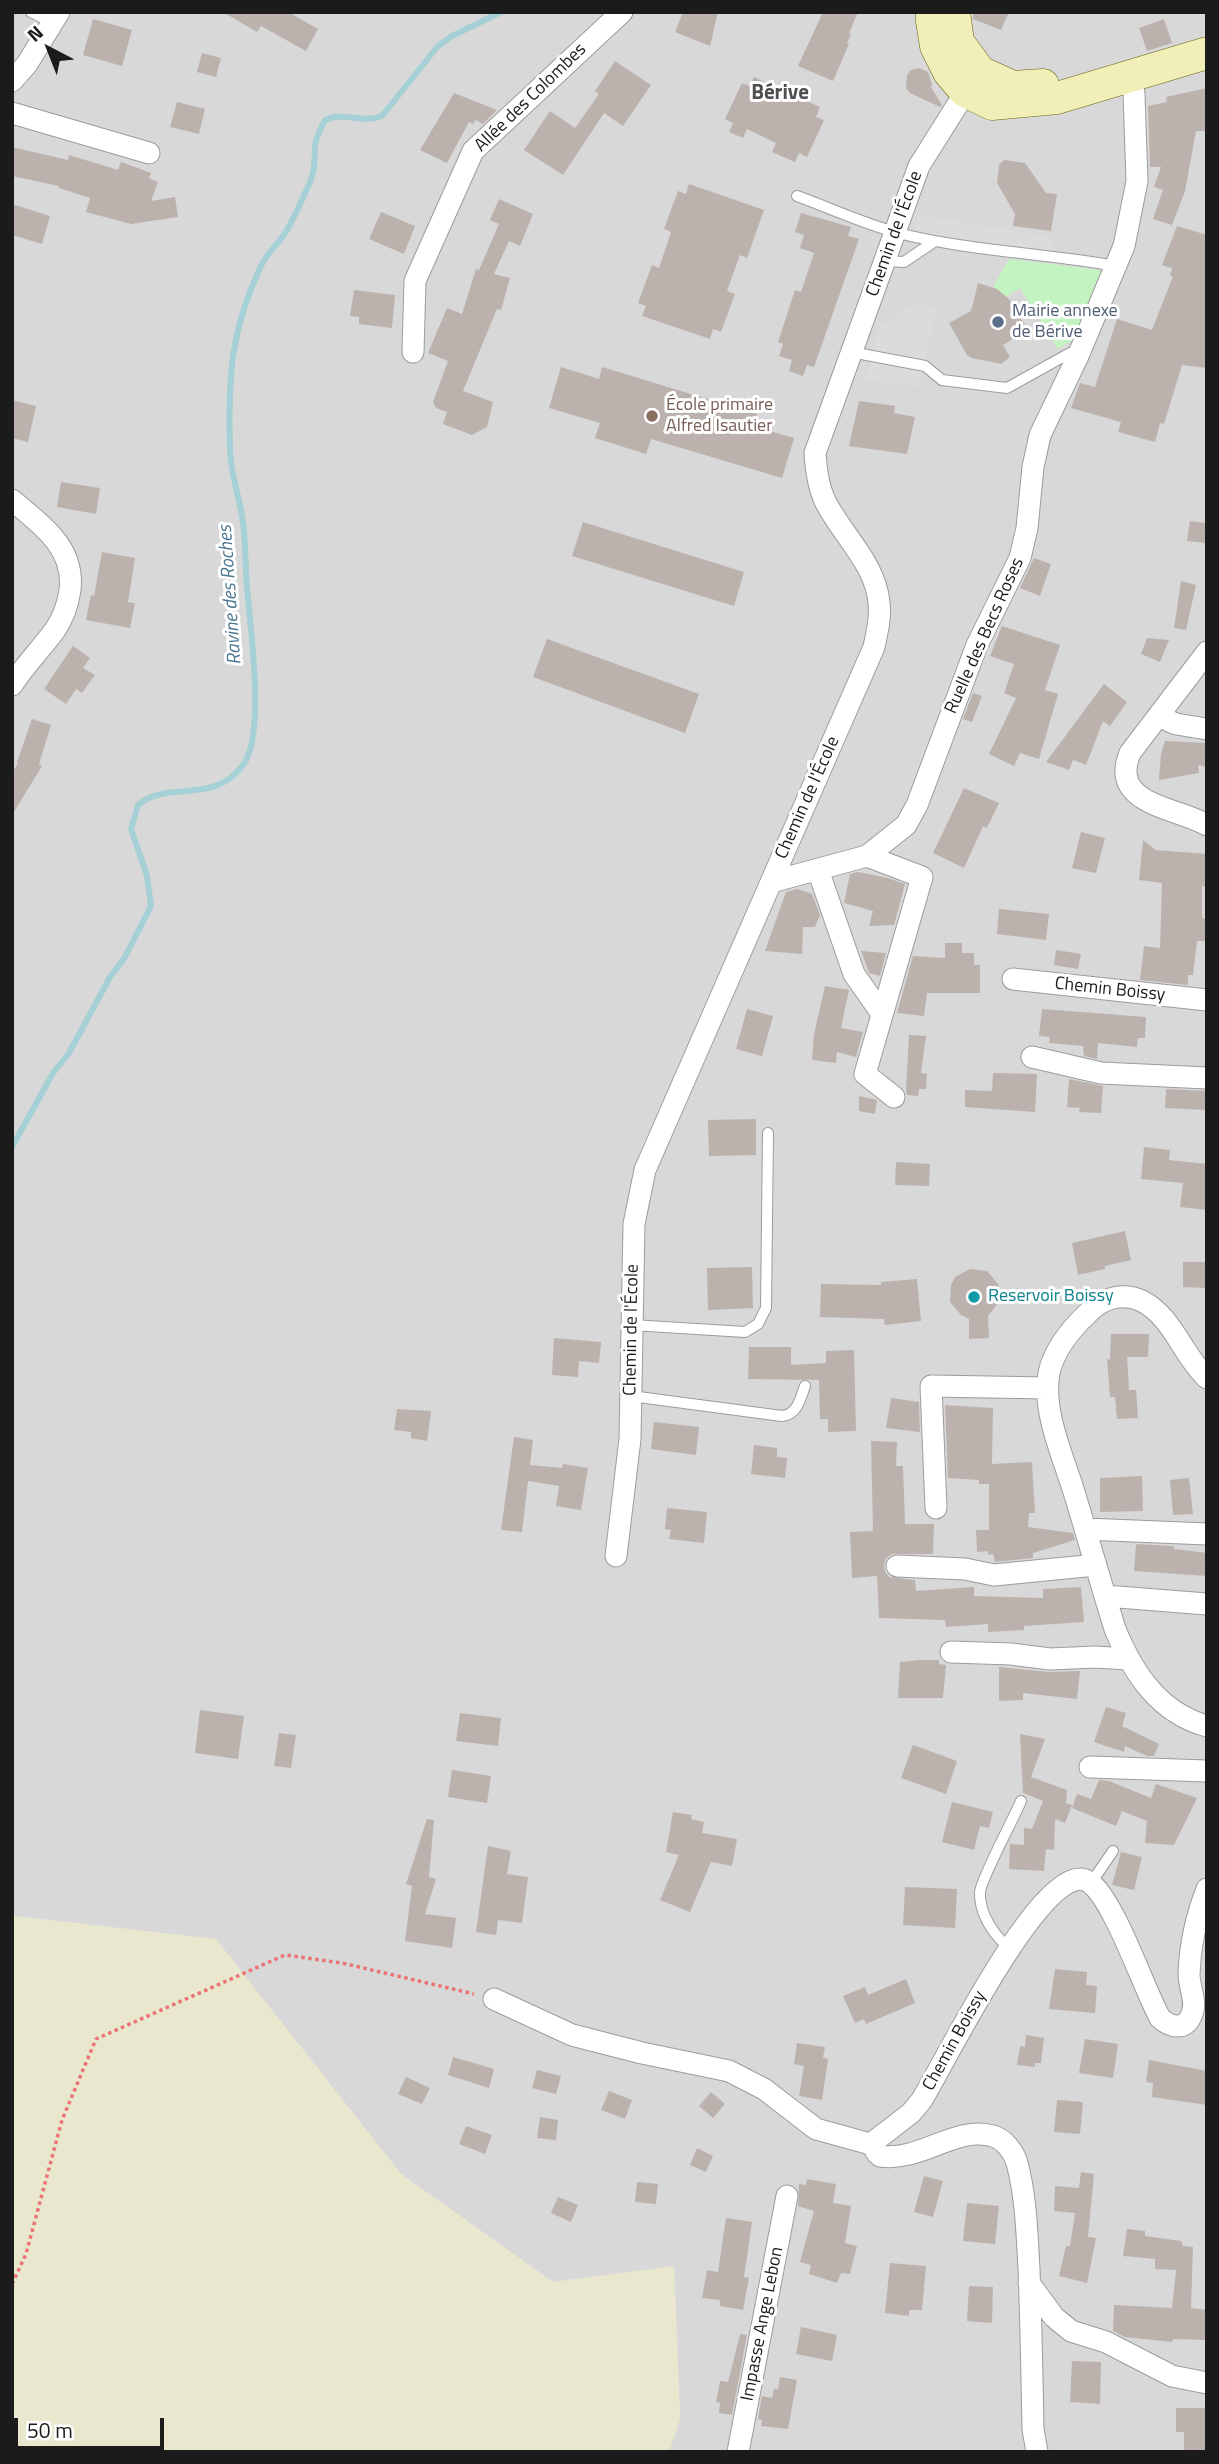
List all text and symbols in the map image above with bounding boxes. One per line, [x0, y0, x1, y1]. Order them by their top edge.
north arrow [14, 14, 84, 84]
text: N [20, 18, 49, 48]
street label: Allée des Colombes [471, 39, 591, 157]
district label: Bérive [751, 81, 809, 107]
street label: Chemin de l'École [862, 168, 928, 300]
place label: Mairie annexe de Bérive [1012, 301, 1118, 344]
marker: Mairie annexe de Bérive [990, 314, 1006, 330]
place label: École primaire Alfred Isautier [666, 395, 773, 438]
marker: École primaire Alfred Isautier [644, 408, 660, 424]
water label: Ravine des Roches [215, 524, 247, 666]
street label: Ruelle des Becs Roses [941, 555, 1029, 717]
street label: Chemin de l'École [771, 733, 845, 863]
street label: Chemin Boissy [1054, 973, 1166, 1007]
street label: Chemin de l'École [620, 1264, 644, 1396]
place label: Reservoir Boissy [988, 1286, 1114, 1308]
marker: Reservoir Boissy [966, 1289, 982, 1305]
street label: Chemin Boissy [919, 1987, 991, 2095]
street label: Impasse Ange Lebon [737, 2245, 789, 2403]
scale bar [18, 2404, 168, 2448]
text: 50 m [27, 2414, 73, 2446]

